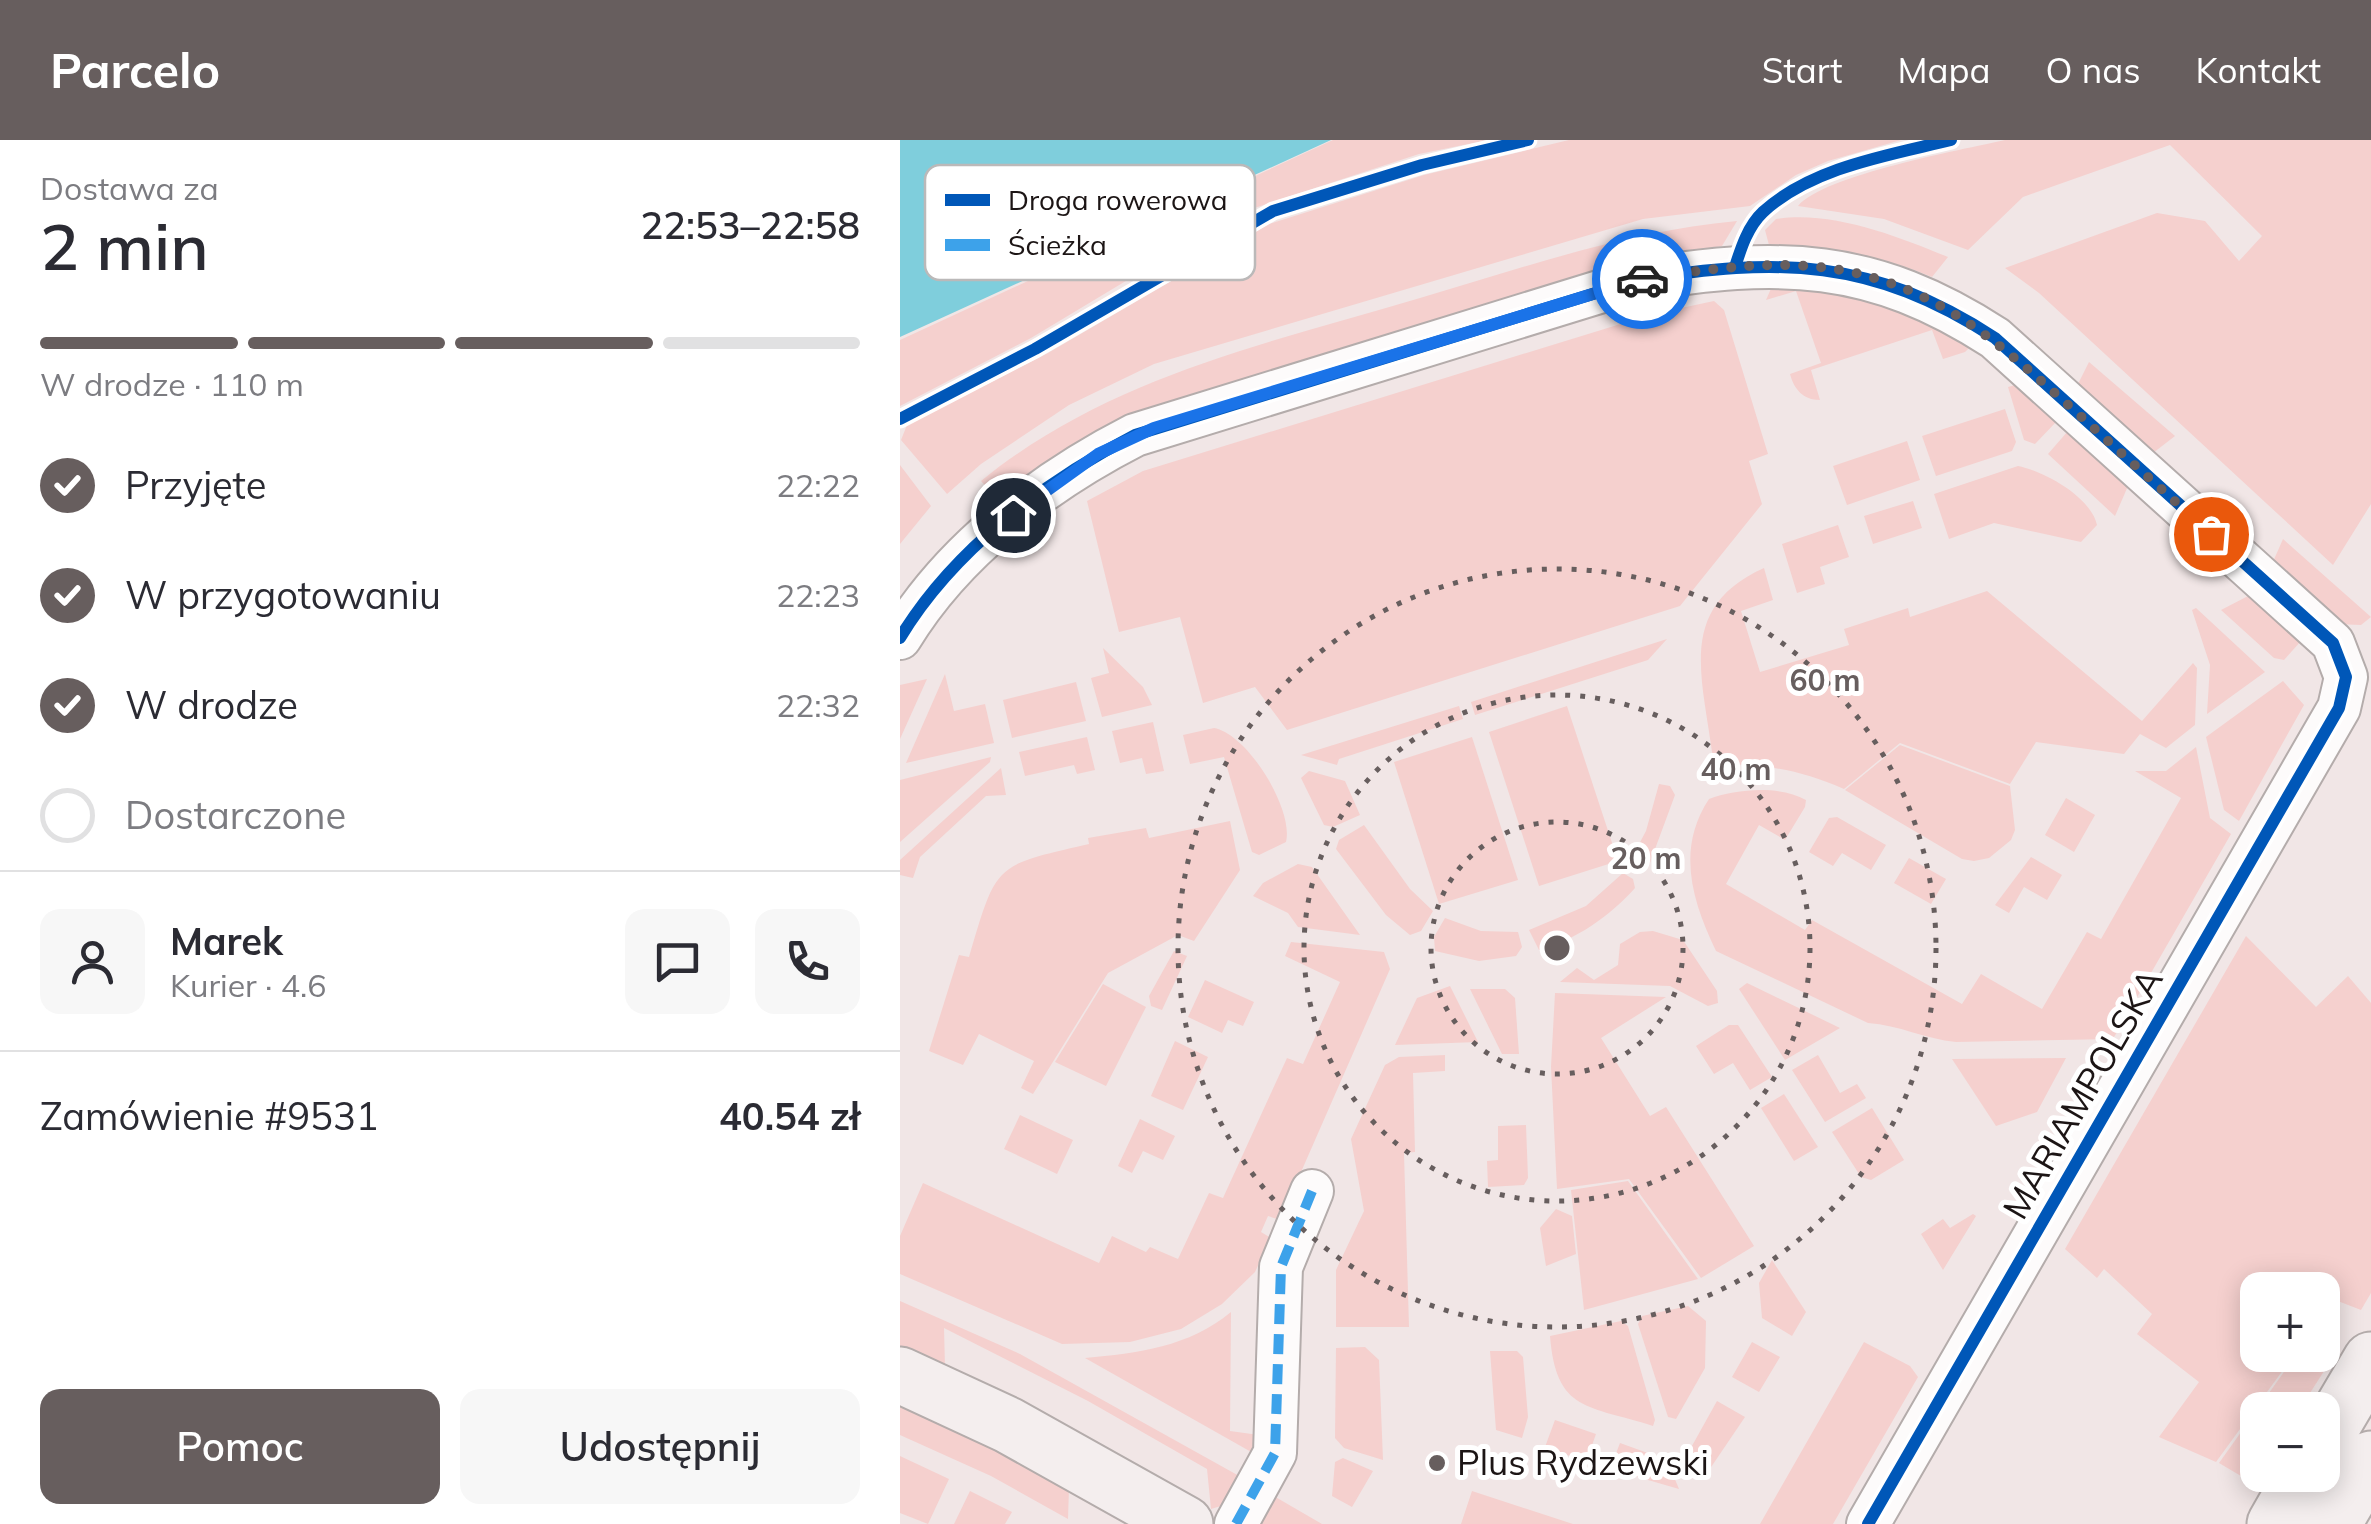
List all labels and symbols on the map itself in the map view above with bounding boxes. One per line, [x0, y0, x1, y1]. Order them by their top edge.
legend [925, 165, 1255, 280]
text: Droga rowerowa [1008, 182, 1228, 217]
text: Ścieżka [1008, 227, 1107, 262]
courier [1592, 229, 1692, 329]
pin [971, 473, 1056, 558]
pin [2169, 492, 2254, 577]
text: 60 m [1789, 661, 1861, 699]
text: 40 m [1700, 750, 1772, 788]
text: 20 m [1610, 839, 1682, 877]
centre of rings [1539, 930, 1575, 966]
street label: MARIAMPOLSKA [1993, 960, 2172, 1226]
place label: Plus Rydzewski [1457, 1440, 1709, 1484]
marker: Plus Rydzewski [1426, 1452, 1448, 1474]

